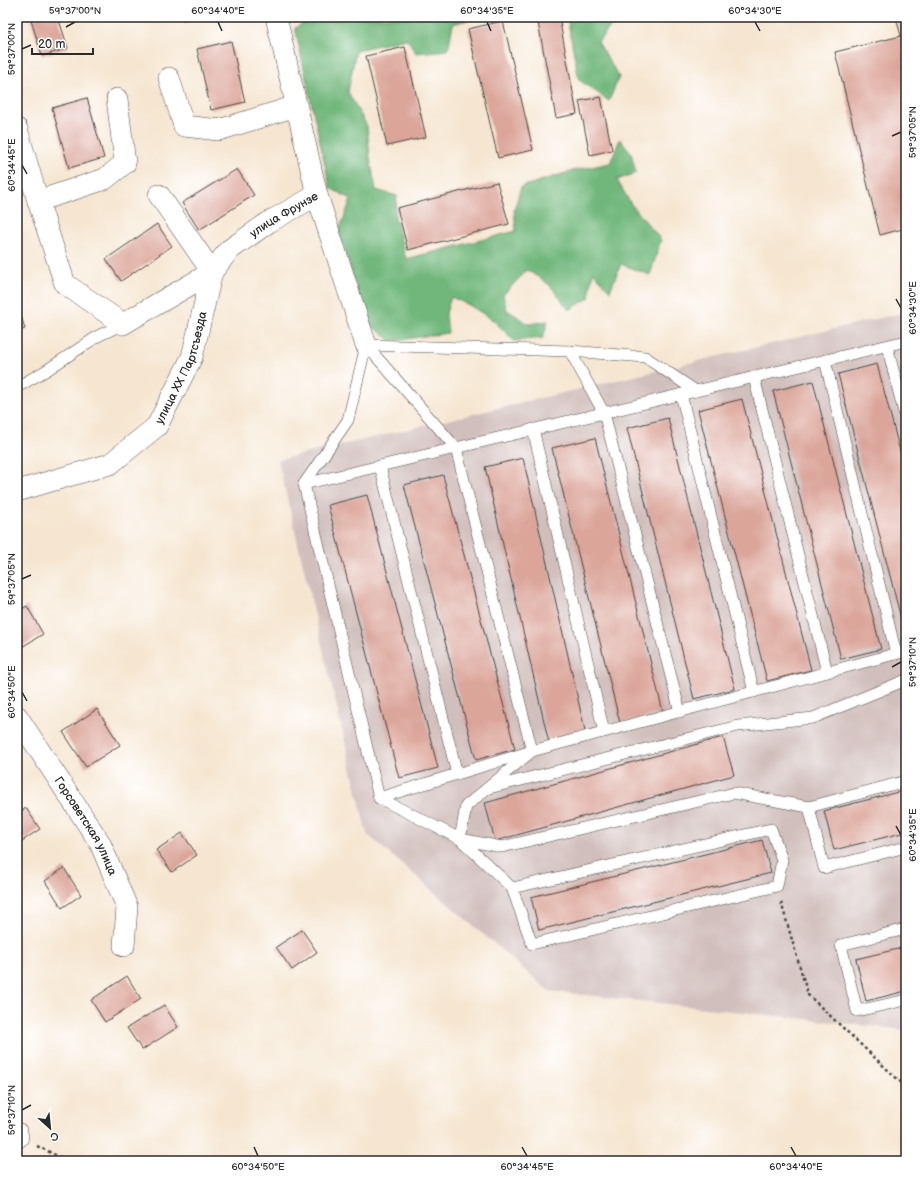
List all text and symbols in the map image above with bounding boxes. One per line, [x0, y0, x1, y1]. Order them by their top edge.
text: 59°37'00"N [49, 5, 101, 17]
text: 60°34'40"E [191, 5, 245, 17]
text: 60°34'35"E [460, 5, 514, 17]
text: 60°34'30"E [728, 5, 782, 17]
text: 59°37'00"N [6, 23, 18, 75]
scale bar [32, 30, 93, 56]
text: 20 m [38, 37, 65, 52]
text: 59°37'05"N [907, 106, 919, 158]
text: 60°34'45"E [6, 138, 18, 192]
street label: улица Фрунзе [247, 188, 321, 241]
text: 60°34'30"E [907, 281, 919, 335]
street label: улица XX Партсъезда [152, 310, 210, 426]
text: 59°37'05"N [6, 553, 18, 605]
text: 59°37'10"N [907, 637, 919, 687]
text: 60°34'50"E [6, 665, 18, 719]
street label: Горсоветская улица [51, 774, 120, 878]
text: 60°34'35"E [907, 808, 919, 862]
text: 59°37'10"N [6, 1085, 18, 1135]
north arrow [30, 1108, 70, 1148]
text: С [48, 1129, 61, 1144]
text: 60°34'50"E [231, 1161, 285, 1173]
text: 60°34'45"E [500, 1161, 554, 1173]
text: 60°34'40"E [769, 1161, 823, 1173]

